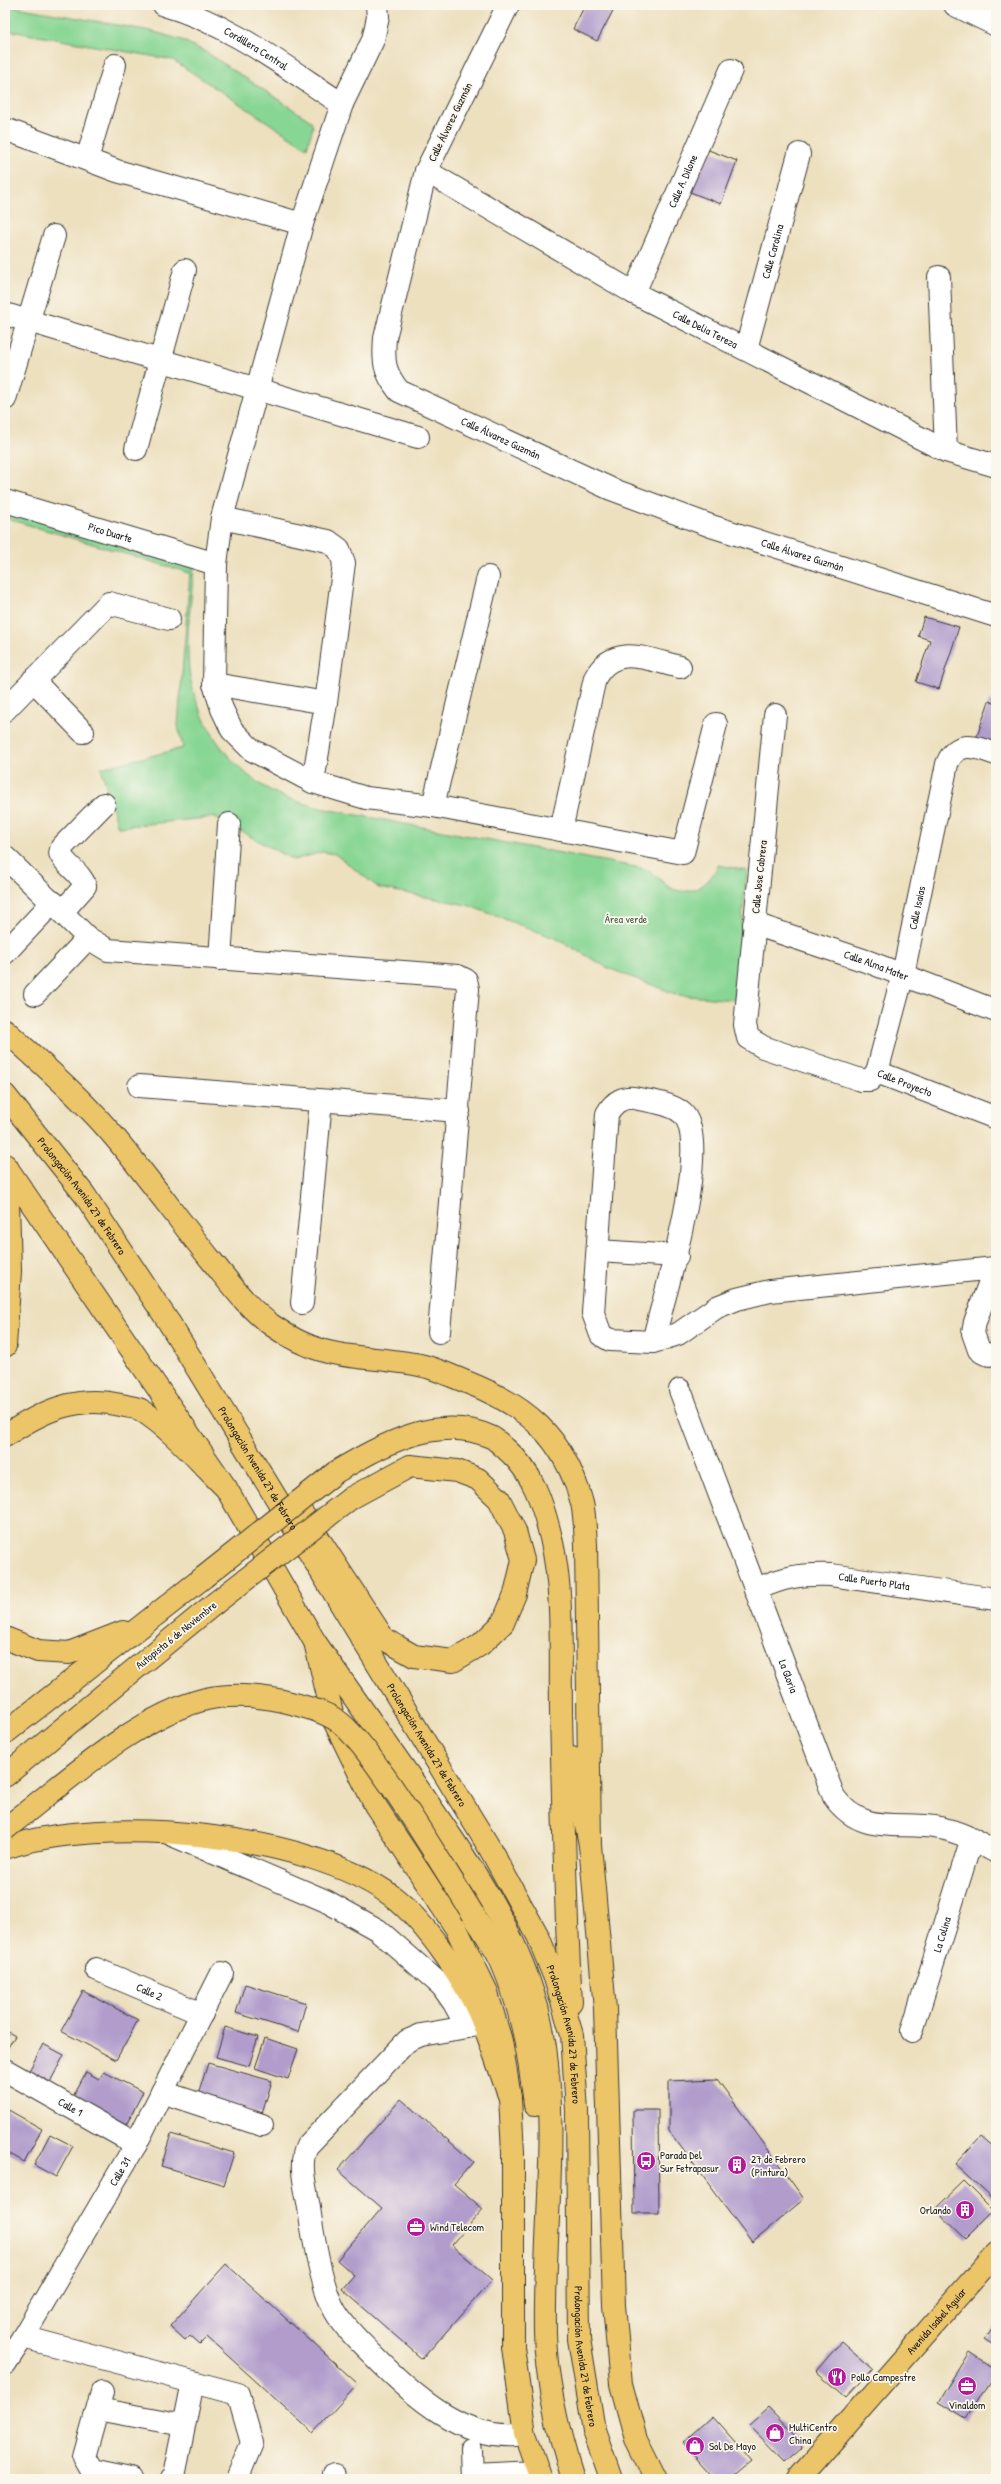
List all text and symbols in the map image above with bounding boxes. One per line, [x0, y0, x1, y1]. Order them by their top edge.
street label: Cordillera Central [222, 24, 291, 73]
street label: Calle Álvarez Guzmán [425, 80, 475, 164]
street label: Calle A. Dilone [665, 152, 701, 210]
street label: Calle Carolina [758, 222, 787, 280]
street label: Calle Delia Tereza [670, 307, 741, 352]
street label: Calle Álvarez Guzmán [459, 414, 543, 462]
street label: Pico Duarte [87, 519, 135, 546]
street label: Calle Álvarez Guzmán [759, 535, 846, 575]
street label: Calle Jose Cabrera [748, 839, 770, 914]
street label: Calle Isaias [905, 885, 928, 931]
park label: Área verde [605, 912, 648, 926]
street label: Calle Alma Mater [842, 947, 911, 984]
street label: Calle Proyecto [875, 1066, 935, 1100]
street label: Prolongación Avenida 27 de Febrero [35, 1134, 129, 1258]
street label: Prolongación Avenida 27 de Febrero [215, 1404, 301, 1533]
street label: Calle Puerto Plata [838, 1569, 911, 1593]
street label: Autopista 6 de Noviembre [133, 1598, 220, 1672]
street label: La Gloria [776, 1658, 801, 1696]
street label: Prolongación Avenida 27 de Febrero [384, 1681, 470, 1810]
street label: La Colina [930, 1915, 954, 1954]
street label: Prolongación Avenida 27 de Febrero [543, 1963, 584, 2105]
street label: Calle 2 [134, 1980, 165, 2003]
street label: Calle 1 [56, 2094, 85, 2119]
place label: Parada Del Sur Fetrapasur [660, 2148, 720, 2175]
bus stop icon: Parada Del Sur Fetrapasur [635, 2150, 657, 2172]
place label: 27 de Febrero (Pintura) [751, 2152, 806, 2179]
building icon: 27 de Febrero (Pintura) [726, 2154, 748, 2176]
street label: Calle 31 [106, 2155, 134, 2189]
building icon: Orlando [954, 2199, 976, 2221]
place label: Orlando [920, 2203, 952, 2217]
office icon: Wind Telecom [405, 2216, 427, 2238]
place label: Wind Telecom [430, 2220, 485, 2234]
street label: Avenida Isabel Aguiar [903, 2284, 970, 2357]
street label: Prolongación Avenida 27 de Febrero [572, 2286, 600, 2428]
restaurant icon: Pollo Campestre [826, 2366, 848, 2388]
place label: Pollo Campestre [851, 2370, 917, 2384]
office icon: Vinaldom [956, 2375, 978, 2397]
place label: Vinaldom [948, 2398, 986, 2412]
place label: MultiCentro China [789, 2420, 838, 2447]
shop icon: MultiCentro China [764, 2422, 786, 2444]
shop icon: Sol De Mayo [684, 2435, 706, 2457]
place label: Sol De Mayo [709, 2439, 757, 2453]

